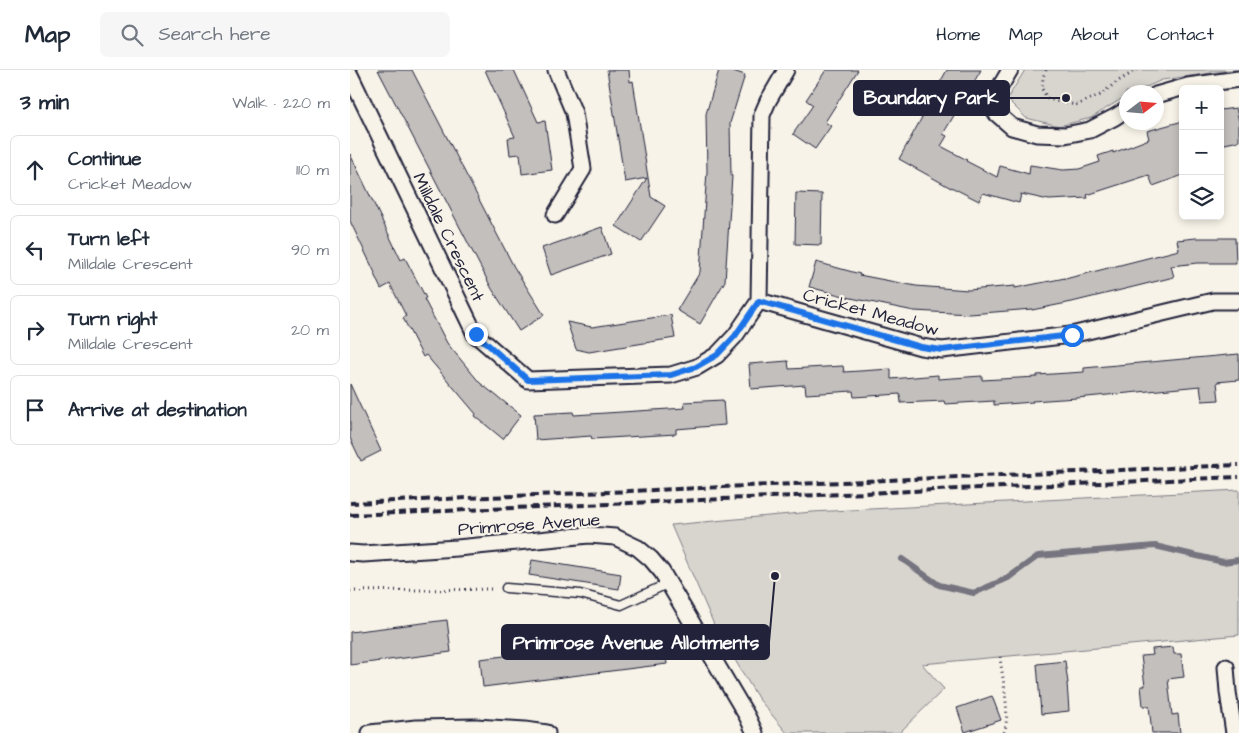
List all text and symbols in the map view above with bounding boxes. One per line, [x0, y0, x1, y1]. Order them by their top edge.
search box [100, 12, 450, 57]
text: Map [25, 18, 70, 52]
icon: search [118, 21, 146, 49]
text: Search here [158, 21, 271, 48]
text: Home [936, 22, 981, 47]
text: Map [1009, 22, 1043, 47]
text: About [1071, 22, 1119, 47]
text: Contact [1147, 22, 1214, 47]
callout: Boundary Park [854, 81, 1009, 115]
text: Boundary Park [863, 85, 999, 113]
north arrow [1119, 85, 1164, 130]
map controls [1179, 85, 1224, 220]
button: + [1179, 85, 1224, 130]
text: 3 min [20, 88, 69, 117]
text: Walk · 220 m [232, 92, 330, 114]
button: − [1179, 130, 1224, 175]
text: Continue [68, 146, 142, 173]
icon: ahead [21, 156, 49, 184]
text: 110 m [296, 159, 329, 181]
street label: Milldale Crescent [407, 169, 491, 306]
text: Cricket Meadow [68, 173, 192, 195]
button: layers [1179, 175, 1224, 220]
text: Turn left [68, 226, 149, 253]
icon: left [21, 236, 49, 264]
text: 90 m [291, 239, 329, 261]
text: Milldale Crescent [68, 253, 193, 275]
street label: Cricket Meadow [800, 282, 942, 343]
text: Turn right [68, 306, 157, 333]
icon: right [21, 316, 49, 344]
text: 20 m [291, 319, 329, 341]
route end [465, 323, 488, 346]
route start [1061, 324, 1084, 347]
text: Milldale Crescent [68, 333, 193, 355]
icon: arrive [21, 396, 49, 424]
text: Arrive at destination [68, 397, 247, 424]
street label: Primrose Avenue [457, 507, 601, 542]
callout: Primrose Avenue Allotments [502, 625, 769, 659]
text: Primrose Avenue Allotments [513, 630, 760, 657]

